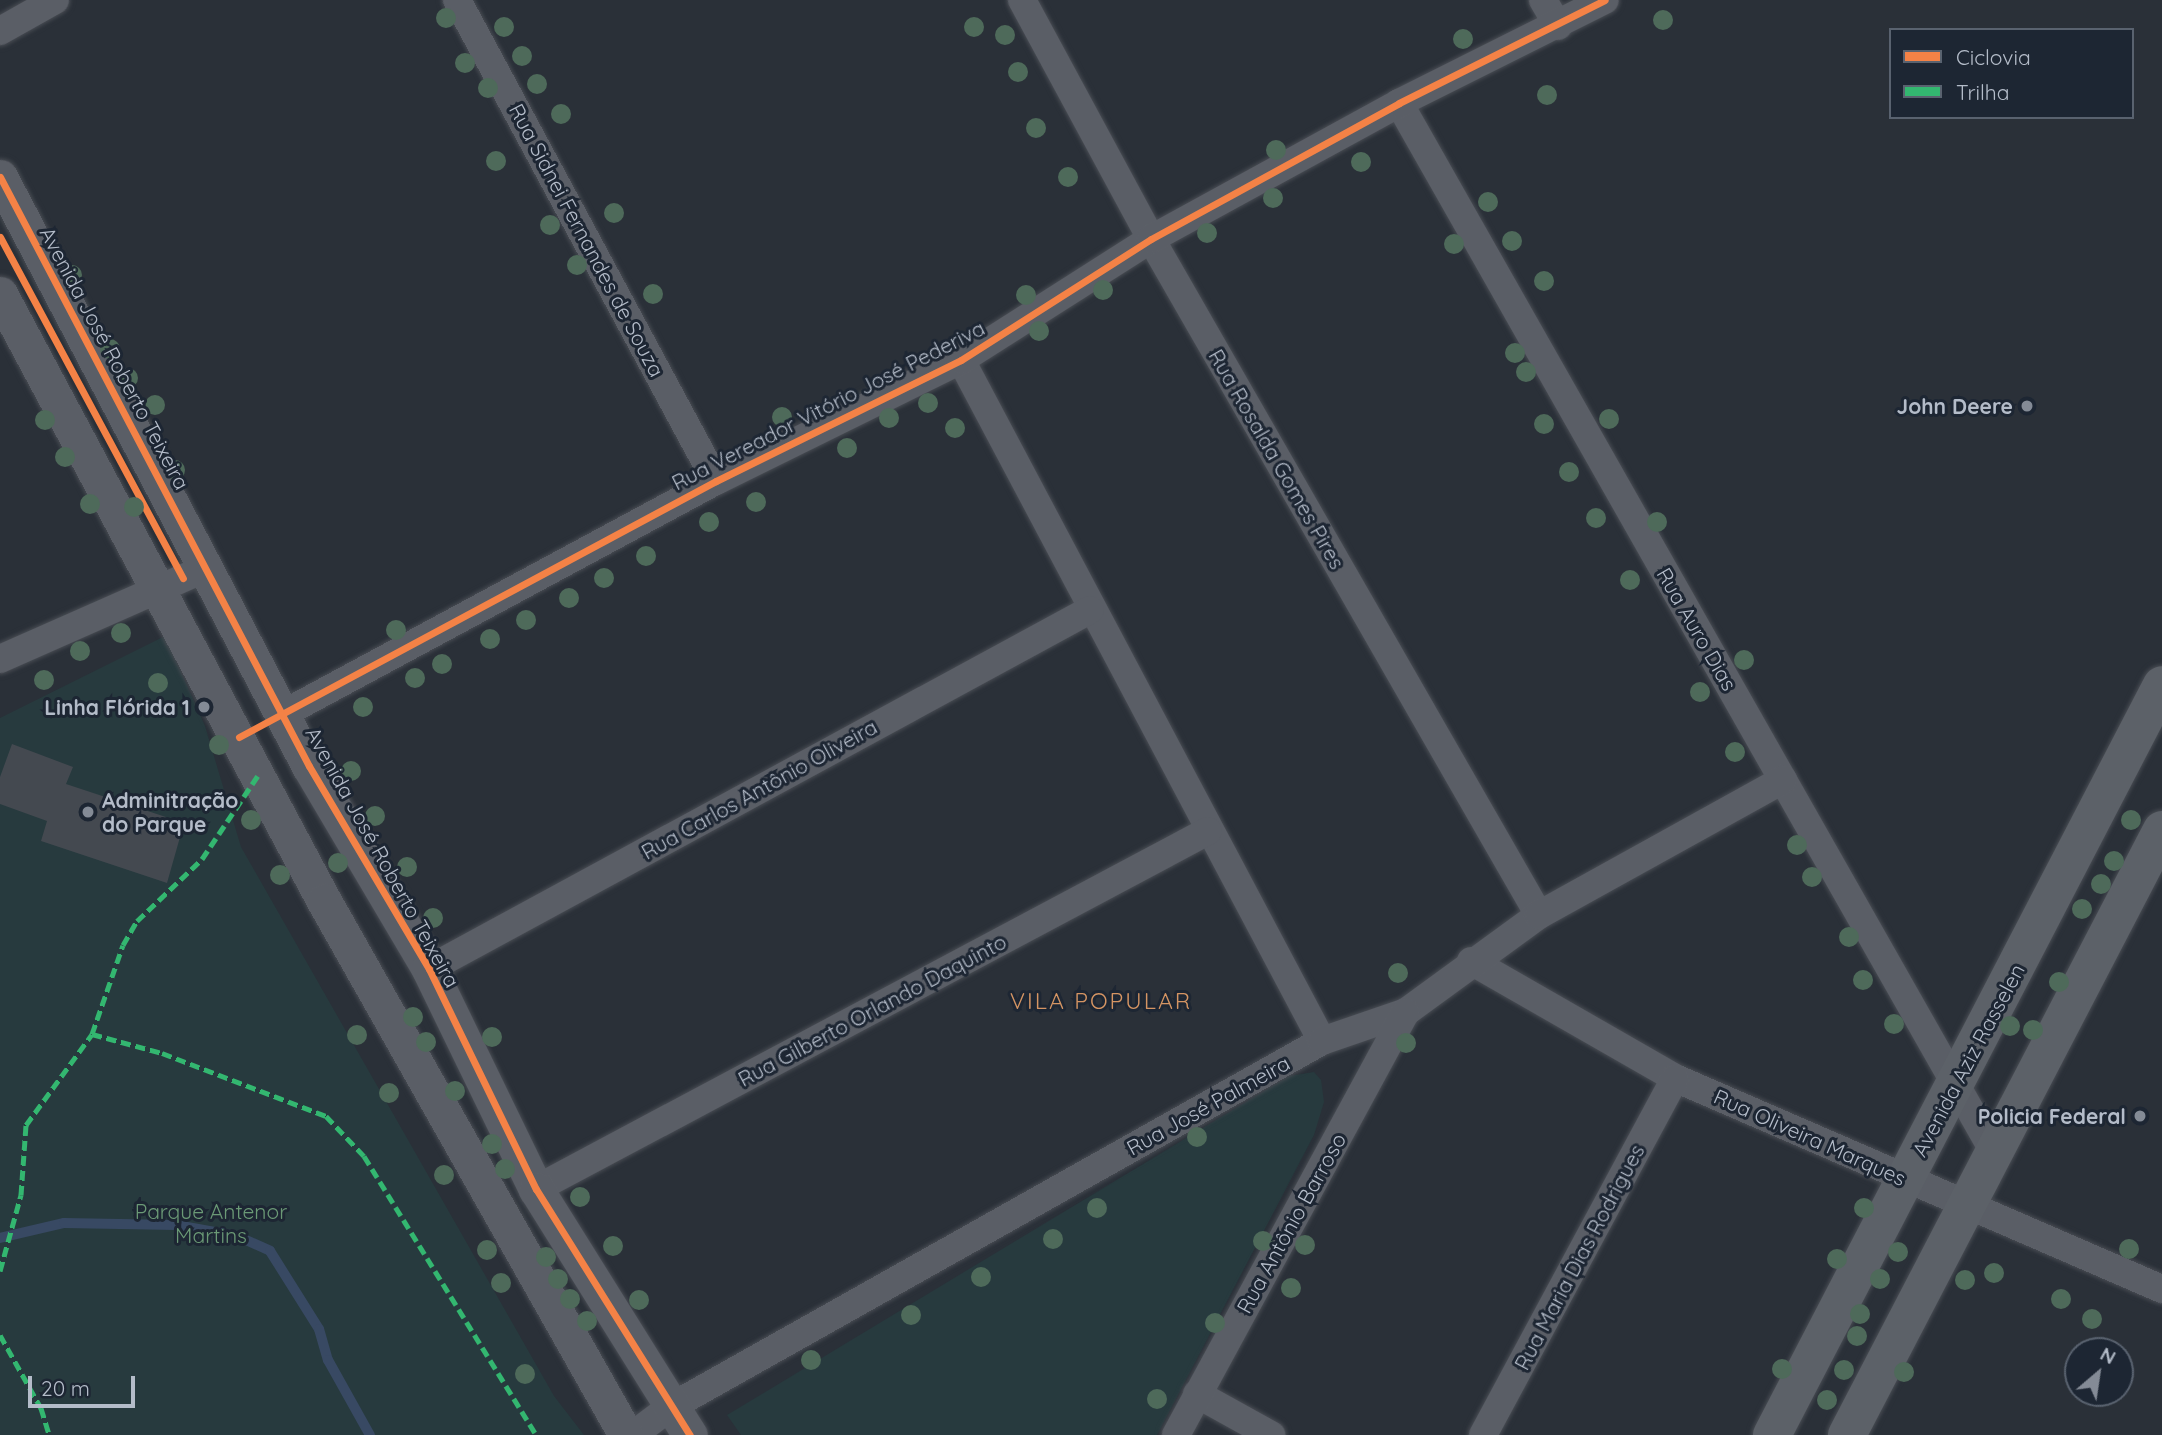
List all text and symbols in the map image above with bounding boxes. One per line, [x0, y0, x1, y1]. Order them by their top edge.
legend [1889, 28, 2134, 119]
text: Ciclovia [1956, 44, 2031, 70]
text: Trilha [1956, 79, 2010, 105]
street label: Rua Sidnei Fernandes de Souza [504, 99, 670, 381]
street label: Avenida José Roberto Teixeira [35, 222, 195, 494]
street label: Rua Vereador Vitório José Pederiva [667, 315, 989, 495]
street label: Rua Rosalda Gomes Pires [1204, 345, 1350, 573]
place label: John Deere [1897, 393, 2013, 419]
marker: John Deere [2019, 398, 2035, 414]
street label: Rua Auro Dias [1652, 563, 1742, 695]
place label: Linha Flórida 1 [44, 694, 190, 720]
marker: Linha Flórida 1 [196, 699, 212, 715]
street label: Rua Carlos Antônio Oliveira [637, 714, 881, 864]
street label: Avenida José Roberto Teixeira [301, 722, 465, 992]
place label: Adminitração do Parque [102, 787, 238, 837]
marker: Adminitração do Parque [80, 804, 96, 820]
street label: Rua Gilberto Orlando Daquinto [734, 928, 1010, 1092]
street label: Avenida Aziz Rasselen [1906, 959, 2030, 1161]
district label: VILA POPULAR [1011, 987, 1191, 1015]
street label: Rua José Palmeira [1122, 1050, 1294, 1160]
street label: Rua Oliveira Marques [1710, 1083, 1910, 1191]
place label: Policia Federal [1978, 1103, 2126, 1129]
marker: Policia Federal [2132, 1108, 2148, 1124]
street label: Rua Antônio Barroso [1231, 1128, 1351, 1318]
street label: Rua Maria Dias Rodrigues [1509, 1140, 1649, 1374]
park label: Parque Antenor Martins [135, 1198, 287, 1248]
north arrow [2064, 1337, 2134, 1407]
text: N [2096, 1342, 2120, 1369]
scale bar [32, 1362, 138, 1406]
text: 20 m [41, 1375, 90, 1401]

